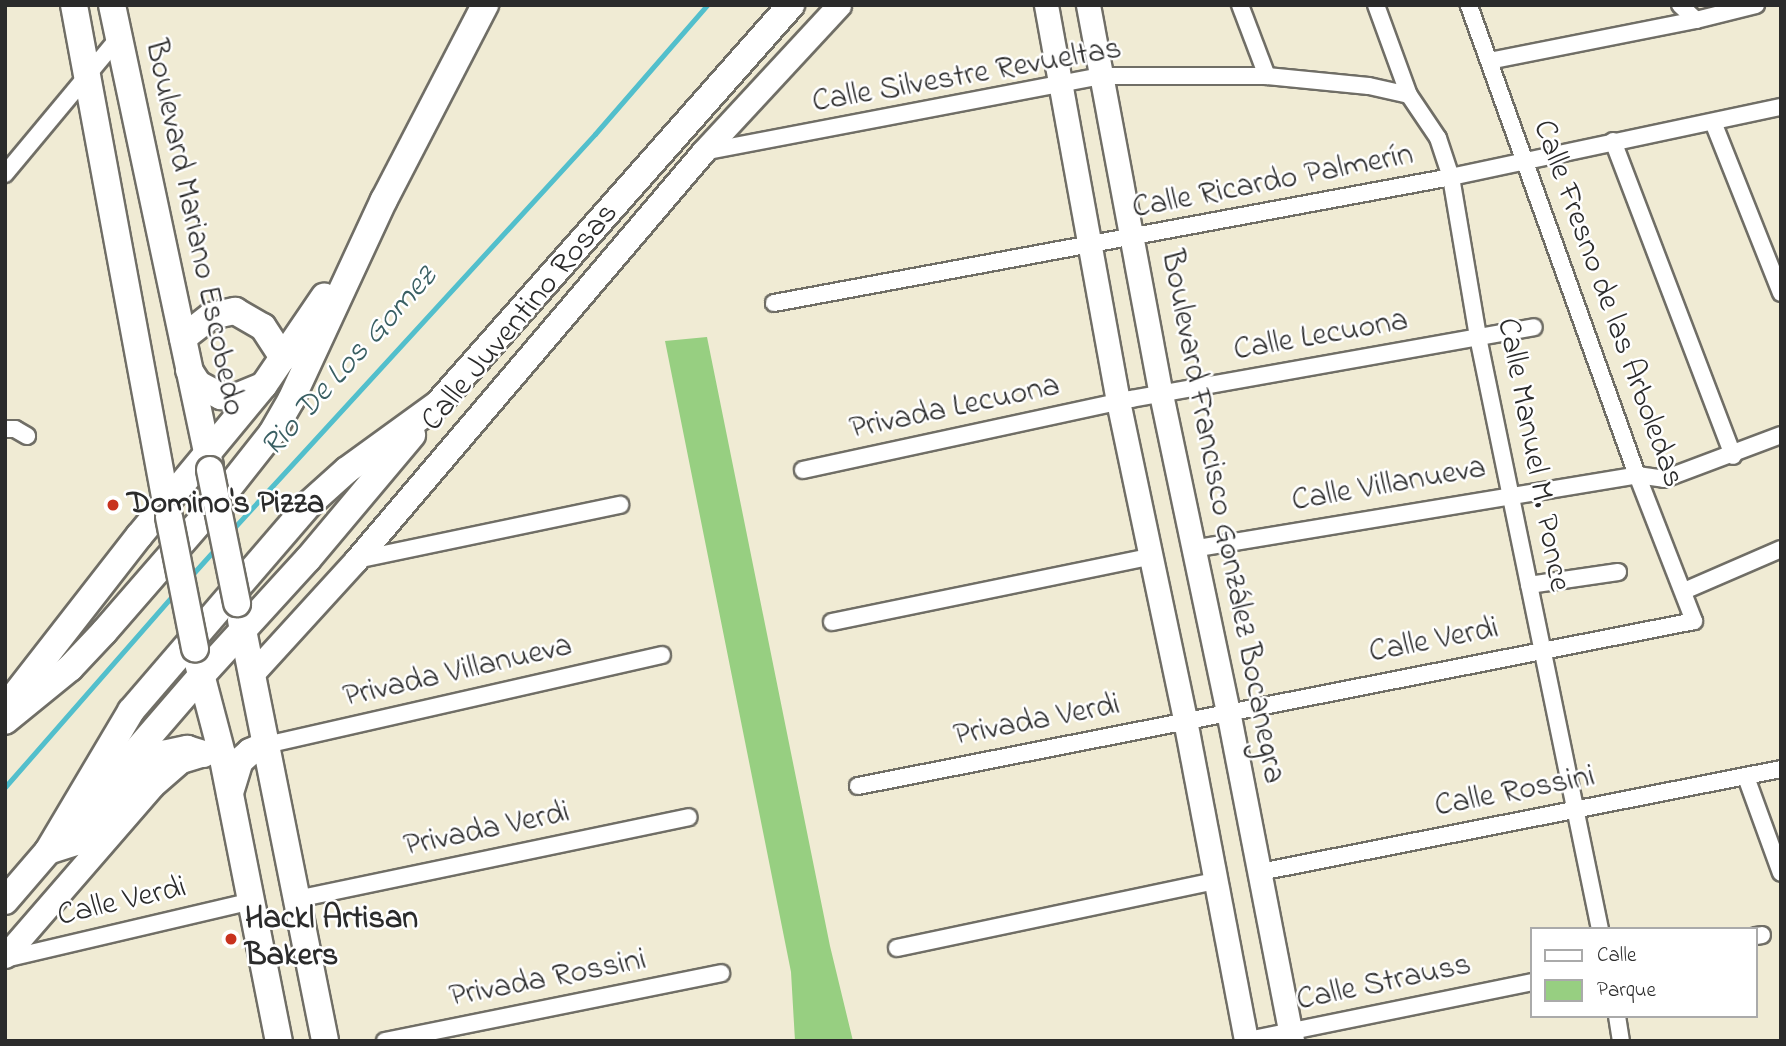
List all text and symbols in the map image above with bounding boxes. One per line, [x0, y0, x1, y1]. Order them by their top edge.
street label: Calle Silvestre Revueltas [809, 31, 1125, 123]
street label: Boulevard Mariano Escobedo [134, 37, 252, 419]
street label: Calle Fresno de las Arboledas [1523, 115, 1691, 493]
street label: Calle Ricardo Palmerín [1129, 137, 1417, 229]
street label: Calle Juventino Rosas [414, 196, 628, 440]
street label: Boulevard Francisco González Bocanegra [1150, 247, 1292, 787]
water label: Rio De Los Gomez [254, 259, 446, 467]
street label: Calle Lecuona [1231, 303, 1411, 371]
street label: Calle Manuel M. Ponce [1487, 315, 1577, 595]
street label: Privada Lecuona [847, 368, 1063, 450]
street label: Calle Villanueva [1289, 450, 1489, 522]
place label: Domino's Pizza [127, 486, 324, 524]
marker: Domino's Pizza [105, 497, 121, 513]
street label: Calle Verdi [1366, 611, 1502, 673]
street label: Privada Villanueva [340, 628, 576, 718]
street label: Privada Verdi [951, 687, 1123, 757]
street label: Calle Rossini [1432, 759, 1598, 827]
street label: Privada Verdi [401, 795, 573, 867]
street label: Calle Verdi [54, 870, 190, 936]
place label: Hackl Artisan Bakers [245, 902, 418, 977]
legend [1530, 927, 1758, 1018]
marker: Hackl Artisan Bakers [223, 931, 239, 947]
text: Calle [1597, 941, 1636, 971]
street label: Privada Rossini [446, 942, 650, 1018]
street label: Calle Strauss [1293, 947, 1475, 1021]
text: Parque [1597, 976, 1656, 1006]

